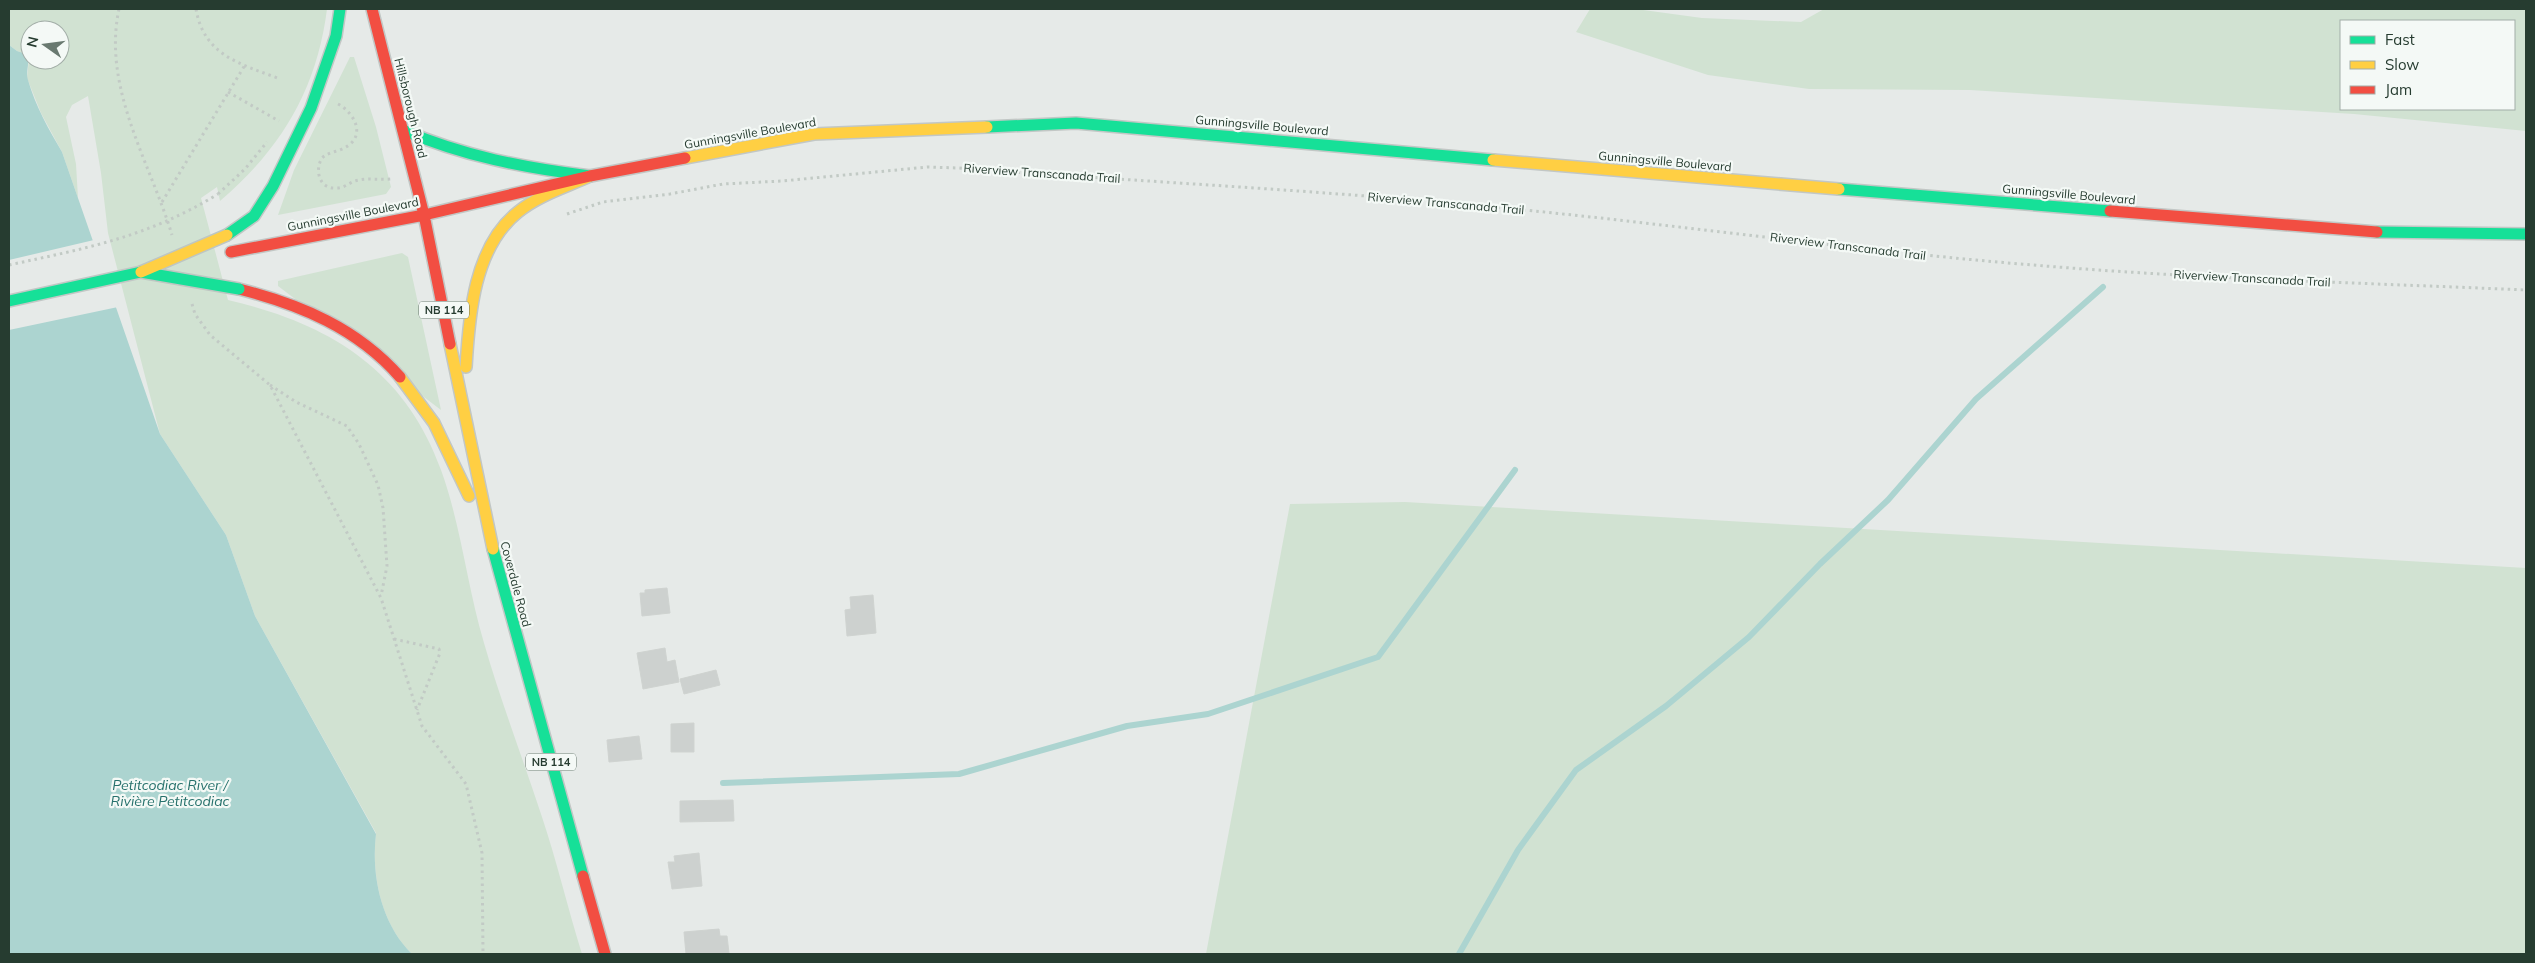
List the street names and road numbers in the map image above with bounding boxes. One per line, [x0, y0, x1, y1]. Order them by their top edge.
street label: Hillsborough Road [391, 56, 431, 160]
street label: Gunningsville Boulevard [1195, 112, 1329, 138]
street label: Gunningsville Boulevard [683, 114, 817, 152]
street label: Gunningsville Boulevard [1598, 148, 1732, 174]
street label: Riverview Transcanada Trail [963, 160, 1121, 186]
street label: Gunningsville Boulevard [2002, 181, 2136, 207]
street label: Riverview Transcanada Trail [1367, 189, 1525, 217]
street label: Gunningsville Boulevard [286, 194, 420, 234]
street label: Riverview Transcanada Trail [1769, 229, 1927, 263]
street label: Riverview Transcanada Trail [2173, 266, 2331, 290]
road number: NB 114 [419, 302, 469, 318]
street label: Coverdale Road [497, 540, 535, 628]
road number: NB 114 [526, 754, 576, 770]

